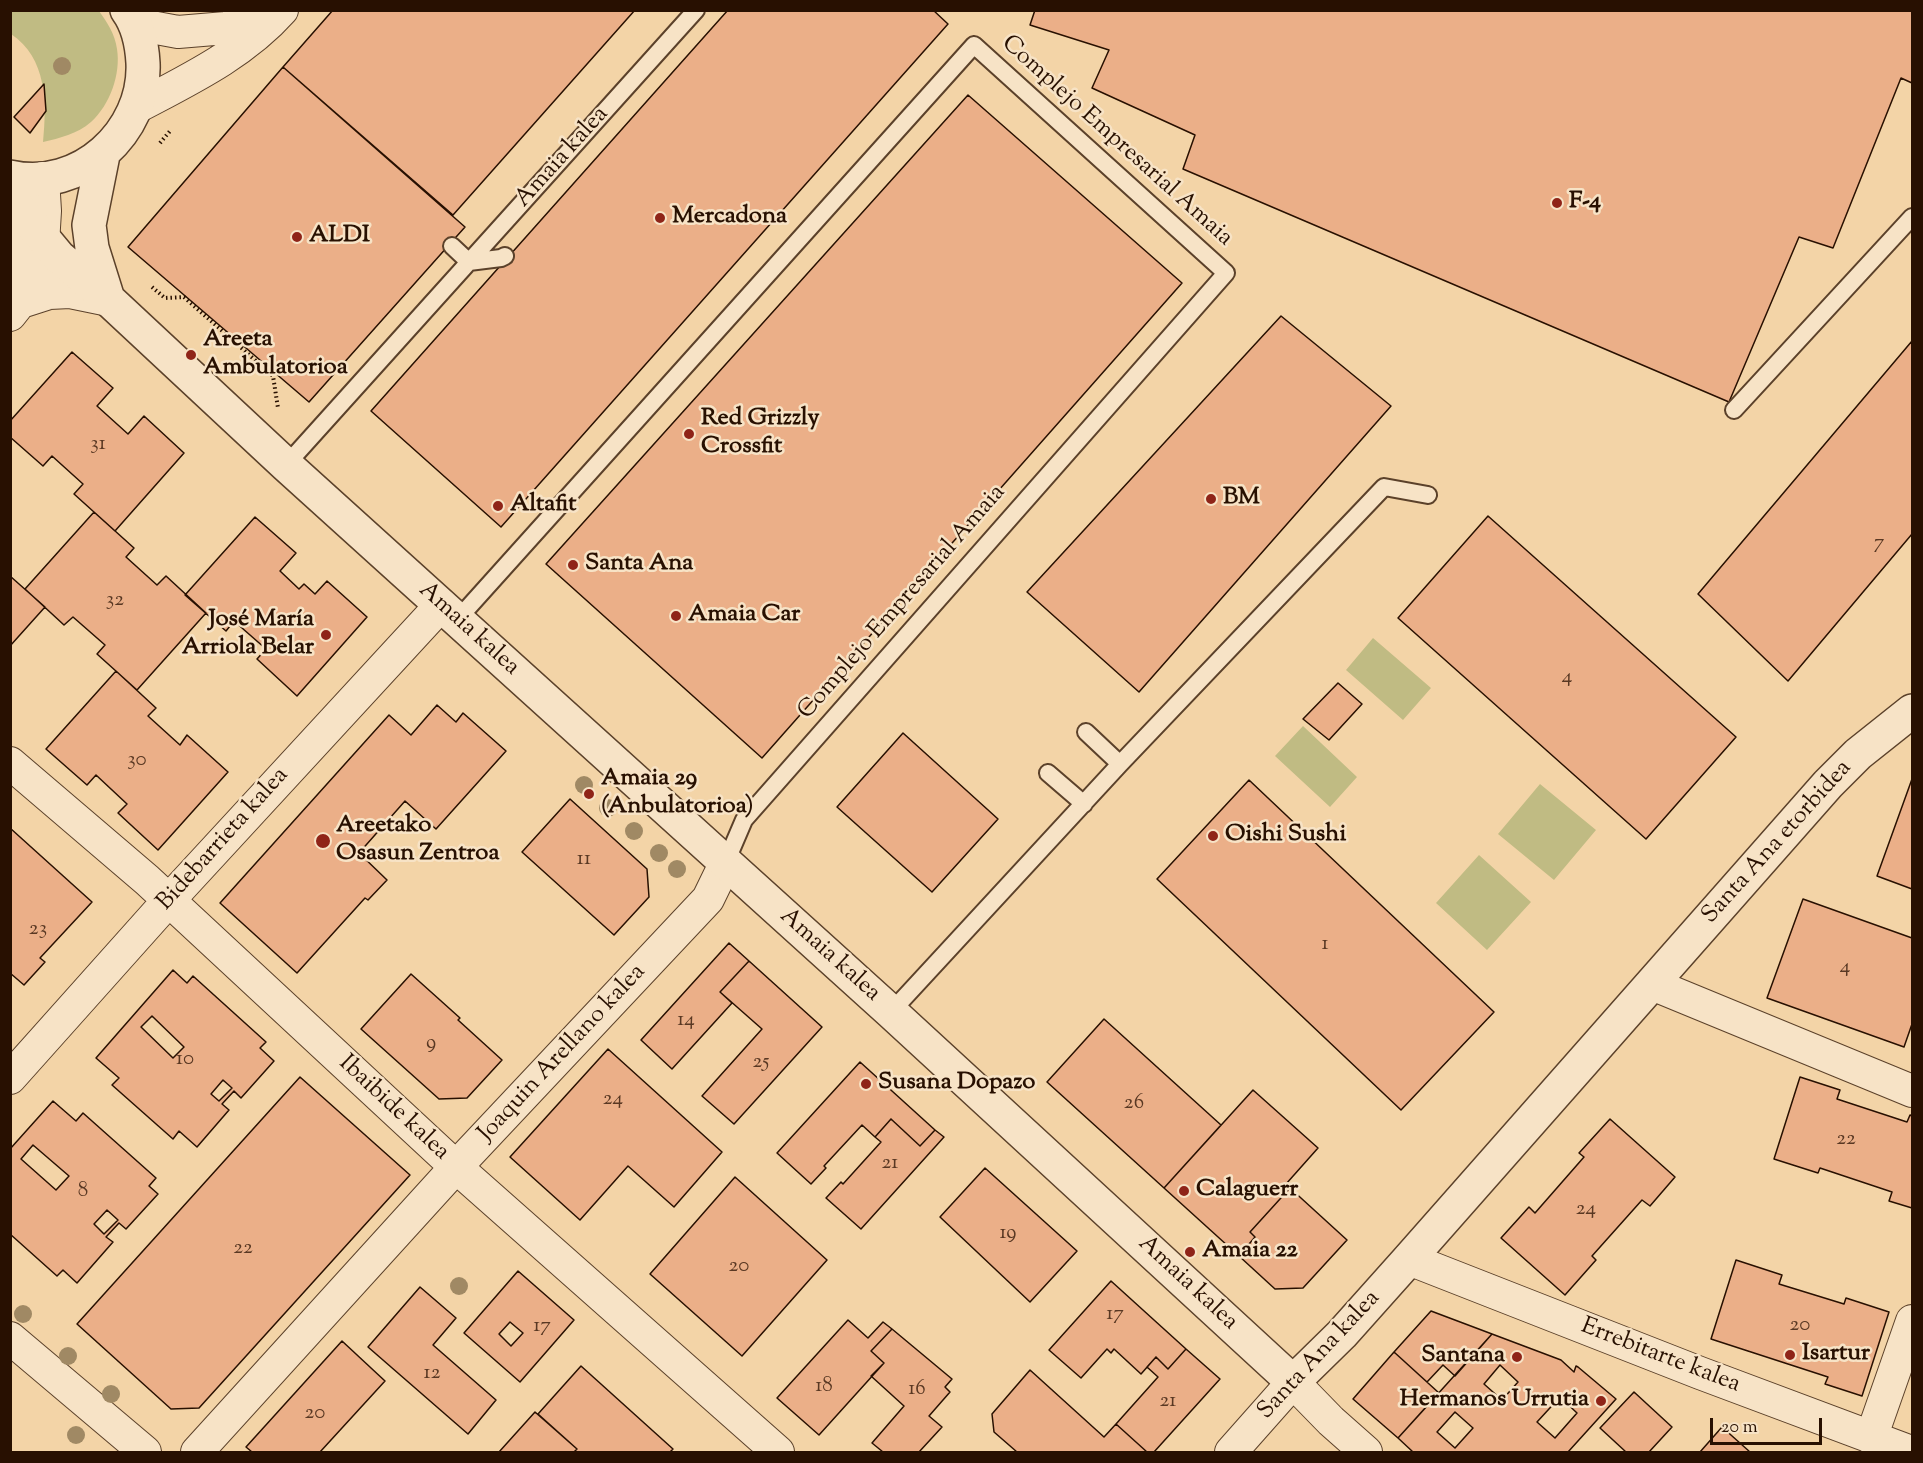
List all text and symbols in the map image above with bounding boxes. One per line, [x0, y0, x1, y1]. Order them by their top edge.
street label: Complejo Empresarial Amaia [994, 30, 1238, 254]
street label: Amaia kalea [510, 101, 616, 215]
place label: F-4 [1569, 189, 1601, 217]
marker: F-4 [1550, 196, 1564, 210]
place label: Mercadona [672, 204, 787, 232]
marker: Mercadona [653, 211, 667, 225]
place label: ALDI [309, 223, 370, 251]
marker: ALDI [290, 230, 304, 244]
place label: Areeta Ambulatorioa [203, 327, 348, 383]
marker: Areeta Ambulatorioa [184, 348, 198, 362]
place label: Red Grizzly Crossfit [701, 406, 819, 462]
marker: Red Grizzly Crossfit [682, 427, 696, 441]
house number: 31 [90, 432, 106, 458]
street label: Complejo Empresarial Amaia [793, 480, 1013, 726]
place label: BM [1223, 485, 1260, 513]
place label: Altafit [510, 492, 576, 520]
marker: BM [1204, 492, 1218, 506]
marker: Altafit [491, 499, 505, 513]
house number: 7 [1874, 531, 1884, 557]
place label: Santa Ana [585, 551, 693, 579]
marker: Santa Ana [566, 558, 580, 572]
street label: Amaia kalea [411, 577, 525, 683]
house number: 32 [106, 588, 124, 614]
place label: Amaia Car [688, 602, 800, 630]
place label: José María Arriola Belar [182, 607, 314, 663]
marker: Amaia Car [669, 609, 683, 623]
marker: José María Arriola Belar [319, 628, 333, 642]
house number: 4 [1562, 665, 1572, 691]
house number: 30 [127, 748, 147, 774]
street label: Santa Ana etorbidea [1697, 755, 1859, 931]
street label: Bidebarrieta kalea [152, 762, 296, 918]
place label: Amaia 29 (Anbulatorioa) [601, 766, 753, 822]
marker: Amaia 29 (Anbulatorioa) [582, 787, 596, 801]
place label: Areetako Osasun Zentroa [336, 813, 500, 869]
place label: Oishi Sushi [1225, 822, 1346, 850]
marker: Oishi Sushi [1206, 829, 1220, 843]
marker: Areetako Osasun Zentroa [314, 832, 332, 850]
house number: 11 [577, 847, 591, 873]
street label: Amaia kalea [772, 903, 886, 1009]
house number: 23 [29, 917, 47, 943]
house number: 1 [1321, 932, 1329, 958]
house number: 4 [1840, 955, 1850, 981]
street label: Joaquin Arellano kalea [473, 959, 653, 1149]
house number: 14 [677, 1008, 695, 1034]
house number: 9 [426, 1031, 436, 1057]
house number: 10 [176, 1047, 194, 1073]
street label: Ibaibide kalea [331, 1050, 455, 1168]
house number: 25 [752, 1050, 770, 1076]
place label: Susana Dopazo [878, 1070, 1035, 1098]
marker: Susana Dopazo [859, 1077, 873, 1091]
house number: 24 [603, 1087, 623, 1113]
house number: 26 [1124, 1091, 1144, 1117]
house number: 22 [1836, 1127, 1856, 1153]
house number: 21 [882, 1151, 898, 1177]
place label: Calaguerr [1196, 1177, 1298, 1205]
house number: 8 [78, 1179, 88, 1205]
marker: Calaguerr [1177, 1184, 1191, 1198]
house number: 24 [1576, 1197, 1596, 1223]
house number: 19 [999, 1221, 1017, 1247]
street label: Amaia kalea [1131, 1230, 1243, 1338]
house number: 22 [233, 1236, 253, 1262]
place label: Amaia 22 [1202, 1238, 1298, 1266]
marker: Amaia 22 [1183, 1245, 1197, 1259]
house number: 20 [729, 1254, 749, 1280]
street label: Santa Ana kalea [1253, 1285, 1387, 1427]
house number: 17 [1106, 1302, 1124, 1328]
street label: Errebitarte kalea [1576, 1313, 1744, 1401]
house number: 20 [1790, 1313, 1810, 1339]
house number: 17 [533, 1314, 551, 1340]
place label: Isartur [1802, 1341, 1870, 1369]
place label: Santana [1421, 1343, 1505, 1371]
marker: Isartur [1783, 1348, 1797, 1362]
marker: Santana [1510, 1350, 1524, 1364]
house number: 12 [424, 1361, 440, 1387]
house number: 18 [815, 1374, 833, 1400]
house number: 16 [908, 1377, 926, 1403]
place label: Hermanos Urrutia [1400, 1387, 1589, 1415]
house number: 21 [1160, 1389, 1176, 1415]
marker: Hermanos Urrutia [1594, 1394, 1608, 1408]
house number: 20 [305, 1401, 325, 1427]
scale bar [1713, 1406, 1826, 1444]
text: 20 m [1721, 1415, 1758, 1441]

